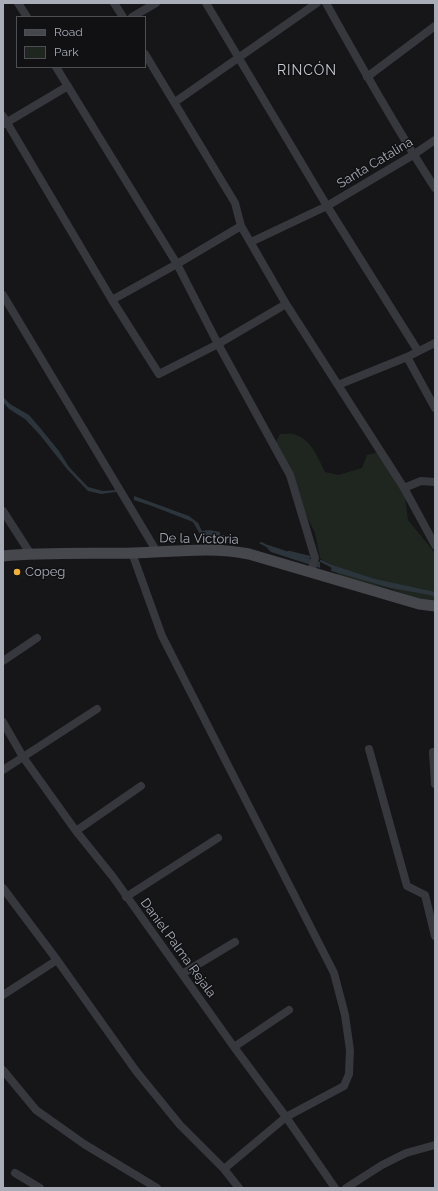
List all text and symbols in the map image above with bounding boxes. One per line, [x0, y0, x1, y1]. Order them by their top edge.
legend [16, 16, 146, 68]
text: Road [54, 25, 83, 39]
text: Park [54, 45, 79, 59]
district label: RINCÓN [277, 63, 337, 79]
street label: Santa Catalina [334, 134, 416, 192]
street label: De la Victoria [159, 531, 239, 547]
place label: Copeg [25, 564, 65, 580]
marker: Copeg [12, 567, 22, 577]
street label: Daniel Palma Rejala [137, 895, 219, 1001]

